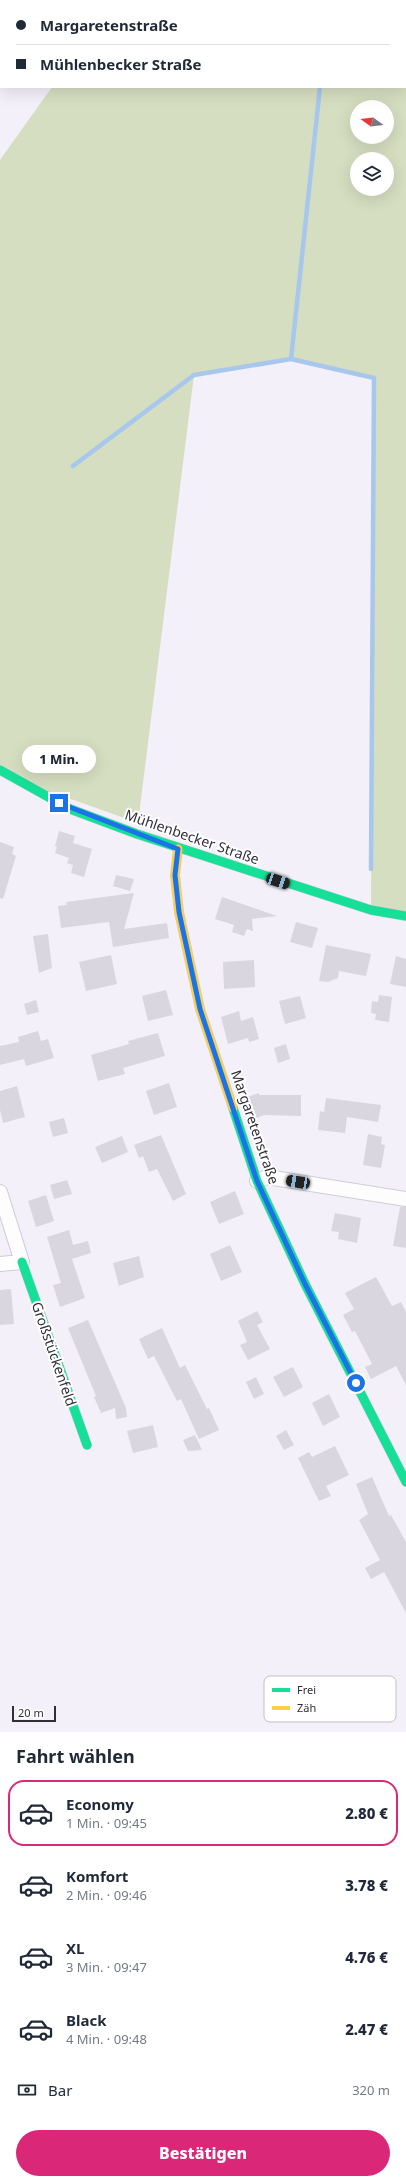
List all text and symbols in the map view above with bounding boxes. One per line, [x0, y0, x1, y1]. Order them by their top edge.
text: Margaretenstraße [40, 15, 178, 35]
text: Mühlenbecker Straße [40, 54, 202, 74]
north arrow [350, 100, 394, 144]
map controls [350, 100, 394, 196]
button: layers [350, 152, 394, 196]
callout: 1 Min. [22, 745, 96, 773]
text: 1 Min. [39, 750, 79, 768]
route end [50, 794, 68, 812]
street label: Mühlenbecker Straße [122, 805, 262, 868]
car [265, 872, 291, 890]
street label: Margaretenstraße [227, 1067, 284, 1187]
car [285, 1174, 311, 1190]
street label: Großstückenfeld [28, 1299, 81, 1409]
route start [347, 1374, 365, 1392]
legend [264, 1676, 396, 1722]
text: Frei [297, 1682, 316, 1697]
text: Zäh [297, 1700, 316, 1715]
scale bar [12, 1704, 56, 1723]
text: 20 m [18, 1705, 44, 1720]
text: Fahrt wählen [16, 1744, 135, 1768]
text: Economy [66, 1794, 134, 1814]
icon: car [18, 1795, 54, 1831]
text: 2.80 € [345, 1803, 388, 1823]
text: 1 Min. · 09:45 [66, 1814, 147, 1832]
text: Komfort [66, 1866, 128, 1886]
icon: car [18, 1867, 54, 1903]
text: 3.78 € [345, 1875, 388, 1895]
text: 2 Min. · 09:46 [66, 1886, 147, 1904]
text: XL [66, 1938, 84, 1958]
icon: car [18, 1939, 54, 1975]
text: 4.76 € [345, 1947, 388, 1967]
text: 3 Min. · 09:47 [66, 1958, 147, 1976]
text: Black [66, 2010, 106, 2030]
icon: car [18, 2011, 54, 2047]
text: 2.47 € [345, 2019, 388, 2039]
text: 4 Min. · 09:48 [66, 2030, 147, 2048]
icon: cash [16, 2079, 38, 2101]
text: Bar [48, 2080, 72, 2100]
text: 320 m [352, 2081, 390, 2099]
button: Bestätigen [16, 2130, 390, 2176]

